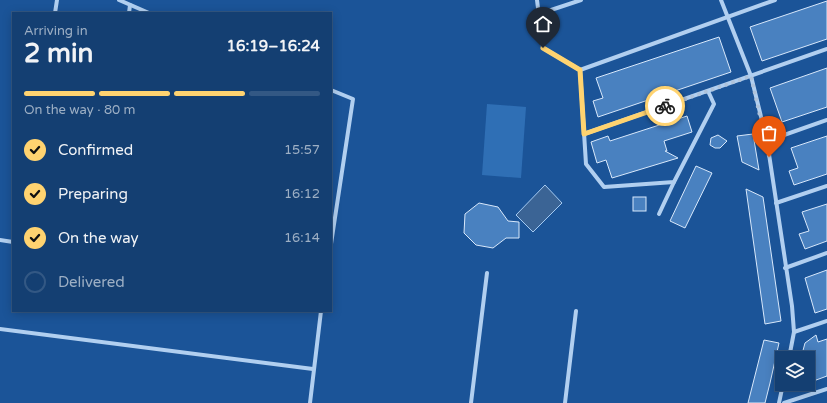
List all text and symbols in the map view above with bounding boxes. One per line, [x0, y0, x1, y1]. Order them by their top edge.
pin [526, 7.0, 560, 48]
icon: home [532, 13, 554, 35]
text: Arriving in [24, 23, 88, 39]
text: 16:19–16:24 [227, 37, 320, 55]
text: 2 min [24, 38, 93, 69]
courier [645, 86, 685, 126]
icon: bike [654, 95, 676, 117]
text: On the way · 80 m [24, 102, 136, 118]
pin [752, 116, 786, 157]
icon: bag [758, 122, 780, 144]
icon: check [24, 139, 46, 161]
text: Confirmed [58, 141, 133, 159]
text: 15:57 [284, 142, 320, 158]
icon: check [24, 183, 46, 205]
text: Preparing [58, 185, 128, 203]
text: 16:12 [284, 186, 320, 202]
icon: check [24, 227, 46, 249]
text: On the way [58, 229, 138, 247]
text: 16:14 [284, 230, 320, 246]
text: Delivered [58, 273, 125, 291]
map controls [775, 351, 815, 391]
button: layers [775, 351, 815, 391]

